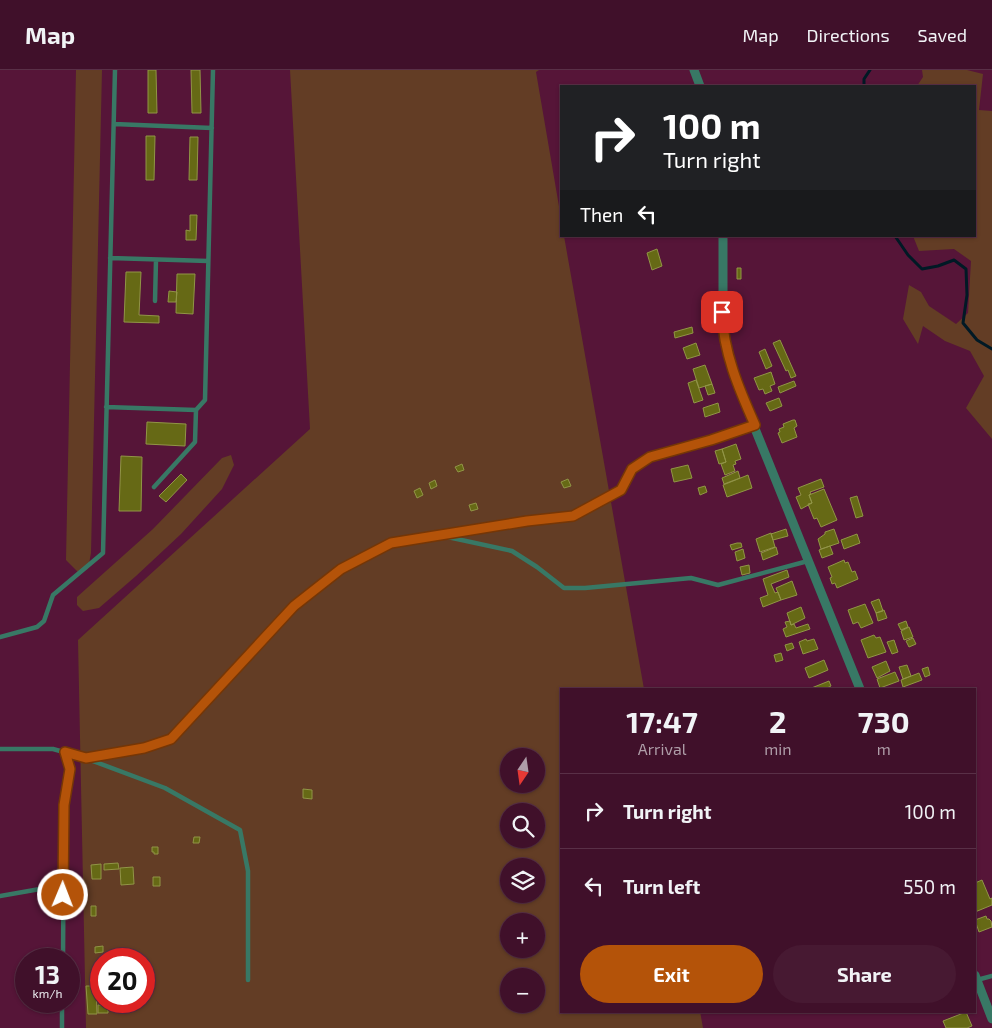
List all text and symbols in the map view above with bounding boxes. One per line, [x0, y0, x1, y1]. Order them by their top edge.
text: Map [25, 20, 75, 49]
text: Map [742, 24, 779, 46]
text: Directions [807, 24, 890, 46]
text: Saved [918, 24, 967, 46]
text: 100 m [663, 104, 761, 146]
icon: right [580, 105, 645, 170]
text: Turn right [663, 146, 761, 172]
icon: left [633, 200, 661, 228]
text: Then [580, 203, 623, 226]
pin [701, 291, 743, 333]
icon: arrive [708, 298, 736, 326]
text: 17:47 [626, 703, 698, 739]
text: 2 [769, 703, 787, 739]
text: 730 [858, 703, 910, 739]
text: Arrival [638, 739, 686, 758]
text: min [764, 739, 791, 758]
text: m [877, 739, 891, 758]
north arrow [500, 748, 545, 792]
map controls [500, 748, 545, 1013]
icon: right [580, 797, 608, 825]
text: Turn right [623, 800, 711, 823]
text: 100 m [905, 800, 956, 823]
button: search [500, 803, 545, 848]
button: layers [500, 858, 545, 903]
position arrow [36, 868, 88, 920]
icon: left [580, 872, 608, 900]
text: Turn left [623, 875, 700, 898]
text: 550 m [903, 875, 956, 898]
button: + [500, 913, 545, 958]
button: Exit [580, 945, 763, 1003]
button: Share [773, 945, 956, 1003]
speed limit sign: 20 [90, 948, 155, 1013]
text: 13 [35, 959, 60, 989]
button: − [500, 968, 545, 1013]
text: km/h [33, 986, 62, 1000]

